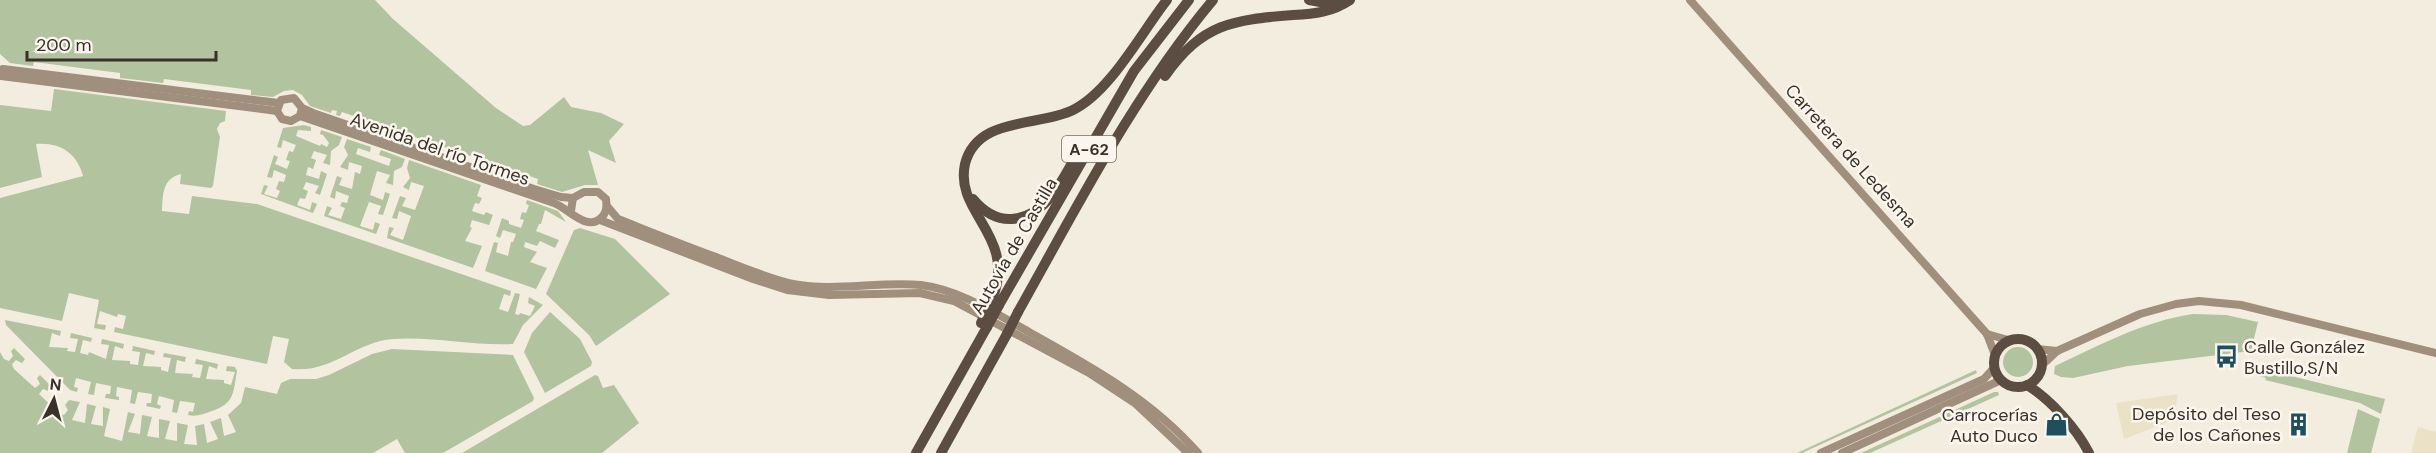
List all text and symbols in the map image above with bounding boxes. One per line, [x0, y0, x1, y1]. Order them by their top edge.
scale bar [27, 24, 216, 62]
text: 200 m [36, 33, 92, 57]
street label: Carretera de Ledesma [1780, 79, 1922, 233]
street label: Avenida del río Tormes [347, 107, 533, 191]
road number: A-62 [1062, 136, 1116, 162]
street label: Autovía de Castilla [965, 173, 1063, 319]
place label: Calle González Bustillo,S/N [2244, 335, 2365, 380]
bus stop icon: Calle González Bustillo,S/N [2213, 344, 2239, 370]
north arrow [24, 369, 84, 429]
text: N [49, 374, 62, 396]
place label: Depósito del Teso de los Cañones [2132, 402, 2281, 447]
place label: Carrocerías Auto Duco [1942, 403, 2038, 448]
building icon: Depósito del Teso de los Cañones [2286, 411, 2312, 437]
shop icon: Carrocerías Auto Duco [2043, 412, 2069, 438]

